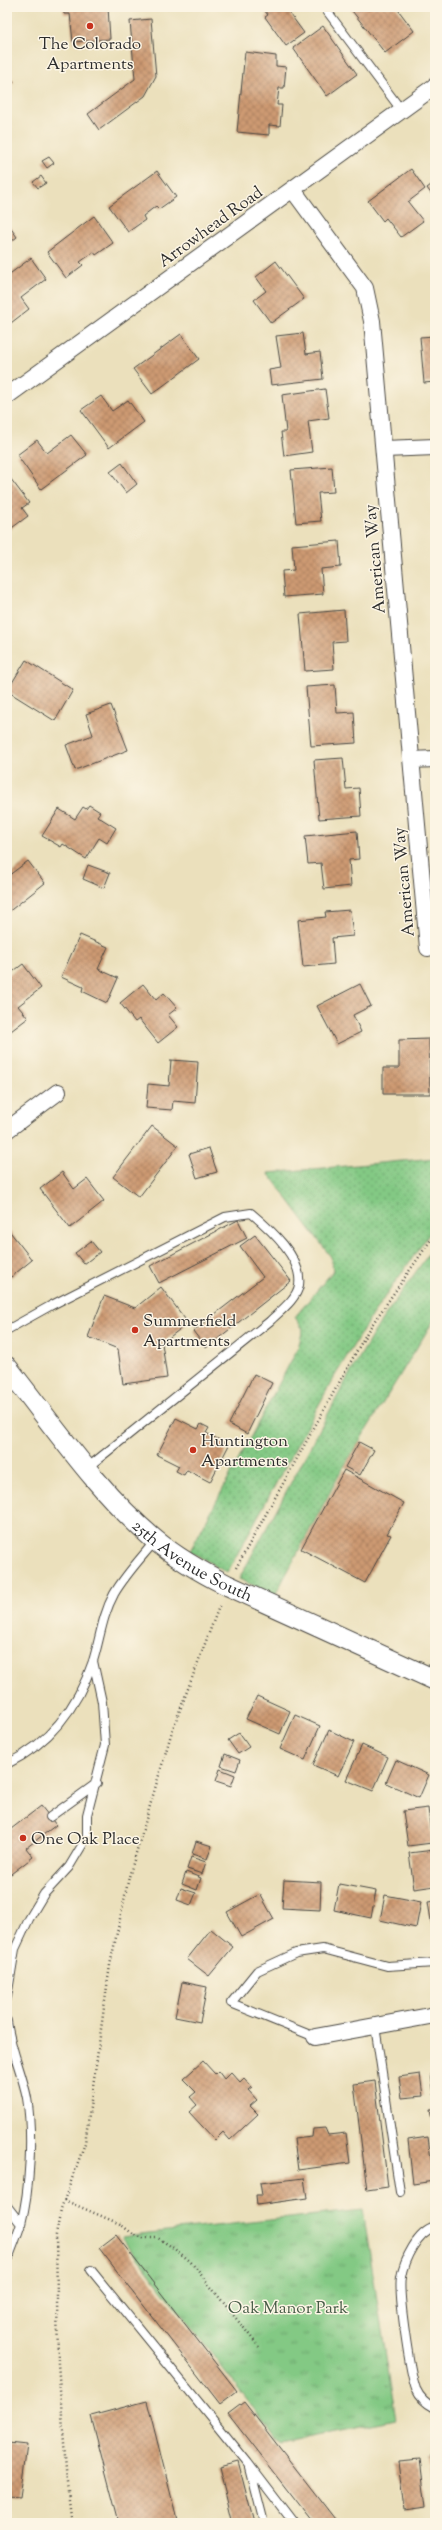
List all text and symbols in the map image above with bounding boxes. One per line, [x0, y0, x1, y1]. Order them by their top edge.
marker: The Colorado Apartments [85, 21, 95, 31]
place label: The Colorado Apartments [39, 33, 141, 77]
street label: Arrowhead Road [154, 181, 269, 274]
street label: American Way [359, 503, 393, 615]
street label: American Way [388, 826, 422, 938]
place label: Summerfield Apartments [143, 1310, 237, 1354]
marker: Summerfield Apartments [130, 1325, 140, 1335]
place label: Huntington Apartments [201, 1430, 288, 1474]
marker: Huntington Apartments [188, 1445, 198, 1455]
street label: 25th Avenue South [126, 1515, 256, 1609]
place label: One Oak Place [31, 1828, 140, 1852]
marker: One Oak Place [18, 1833, 28, 1843]
park label: Oak Manor Park [228, 2297, 348, 2321]

